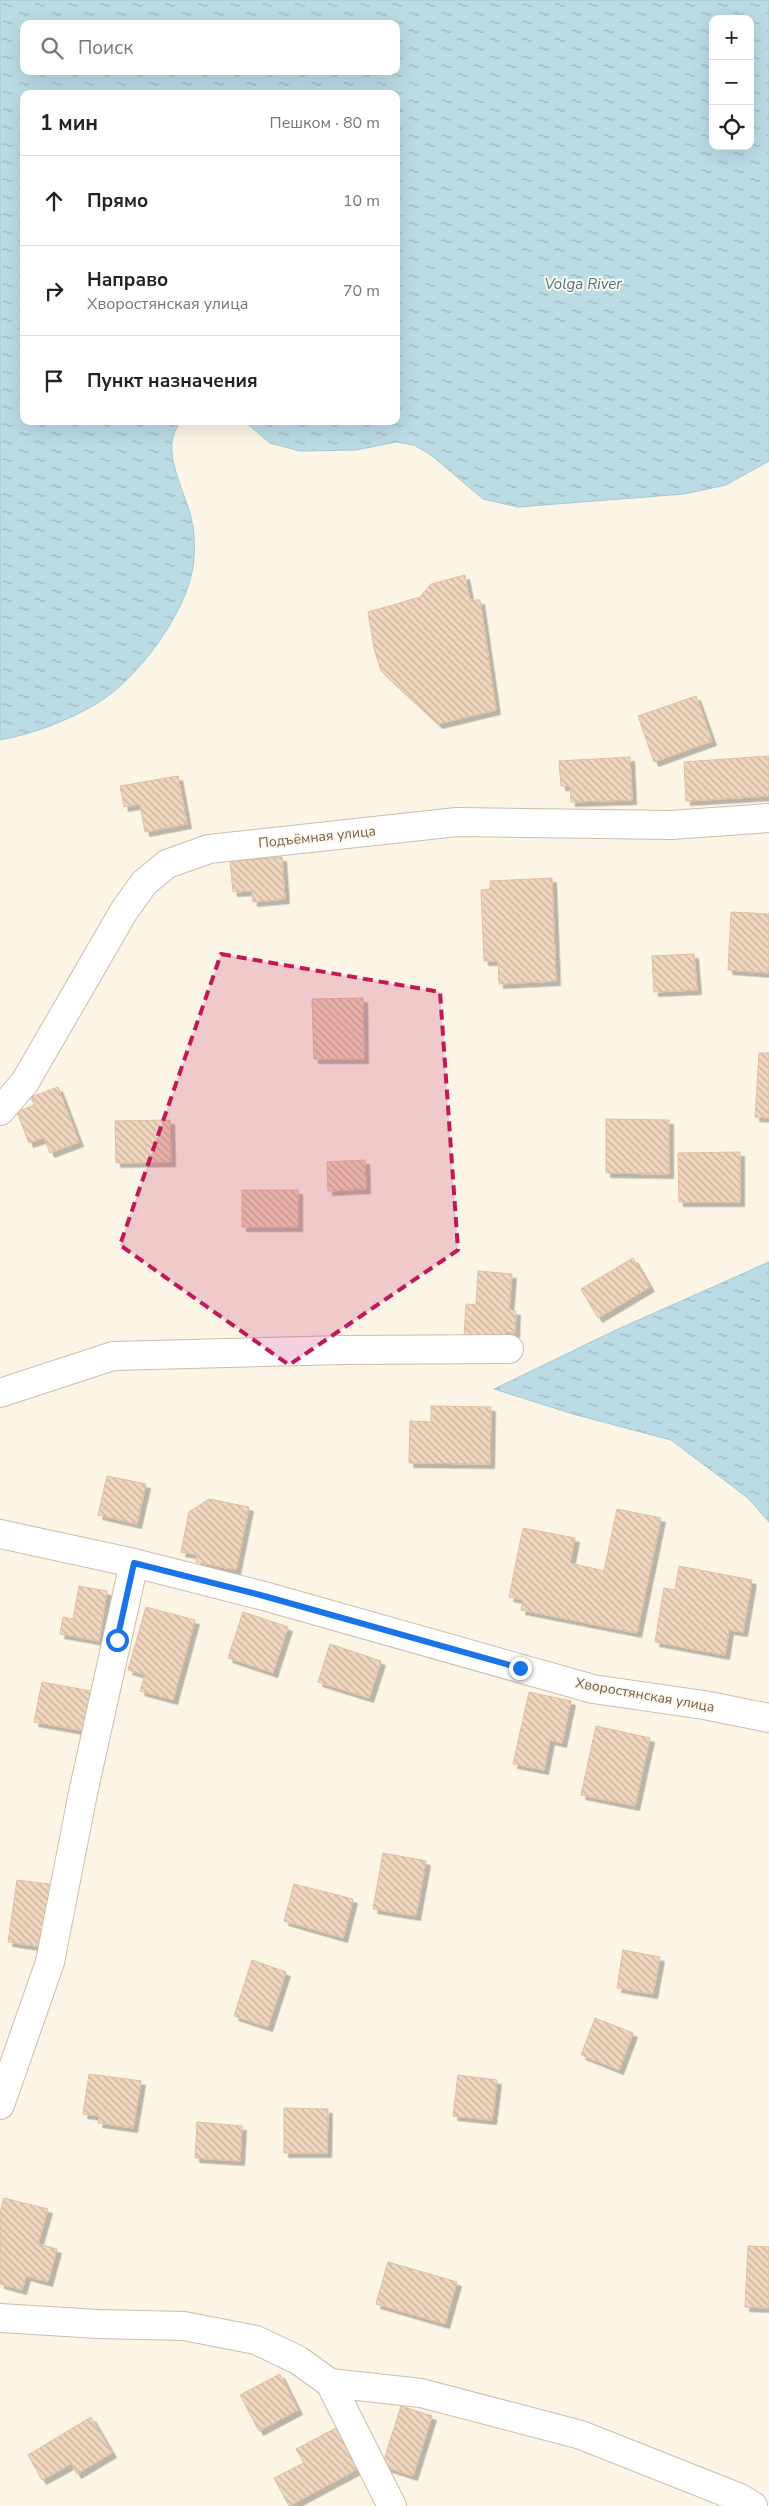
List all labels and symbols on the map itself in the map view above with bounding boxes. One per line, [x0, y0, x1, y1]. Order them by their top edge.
water label: Volga River [544, 274, 622, 294]
street label: Подъёмная улица [257, 821, 377, 853]
route start [106, 1629, 129, 1652]
route end [509, 1657, 532, 1680]
street label: Хворостянская улица [574, 1673, 716, 1717]

